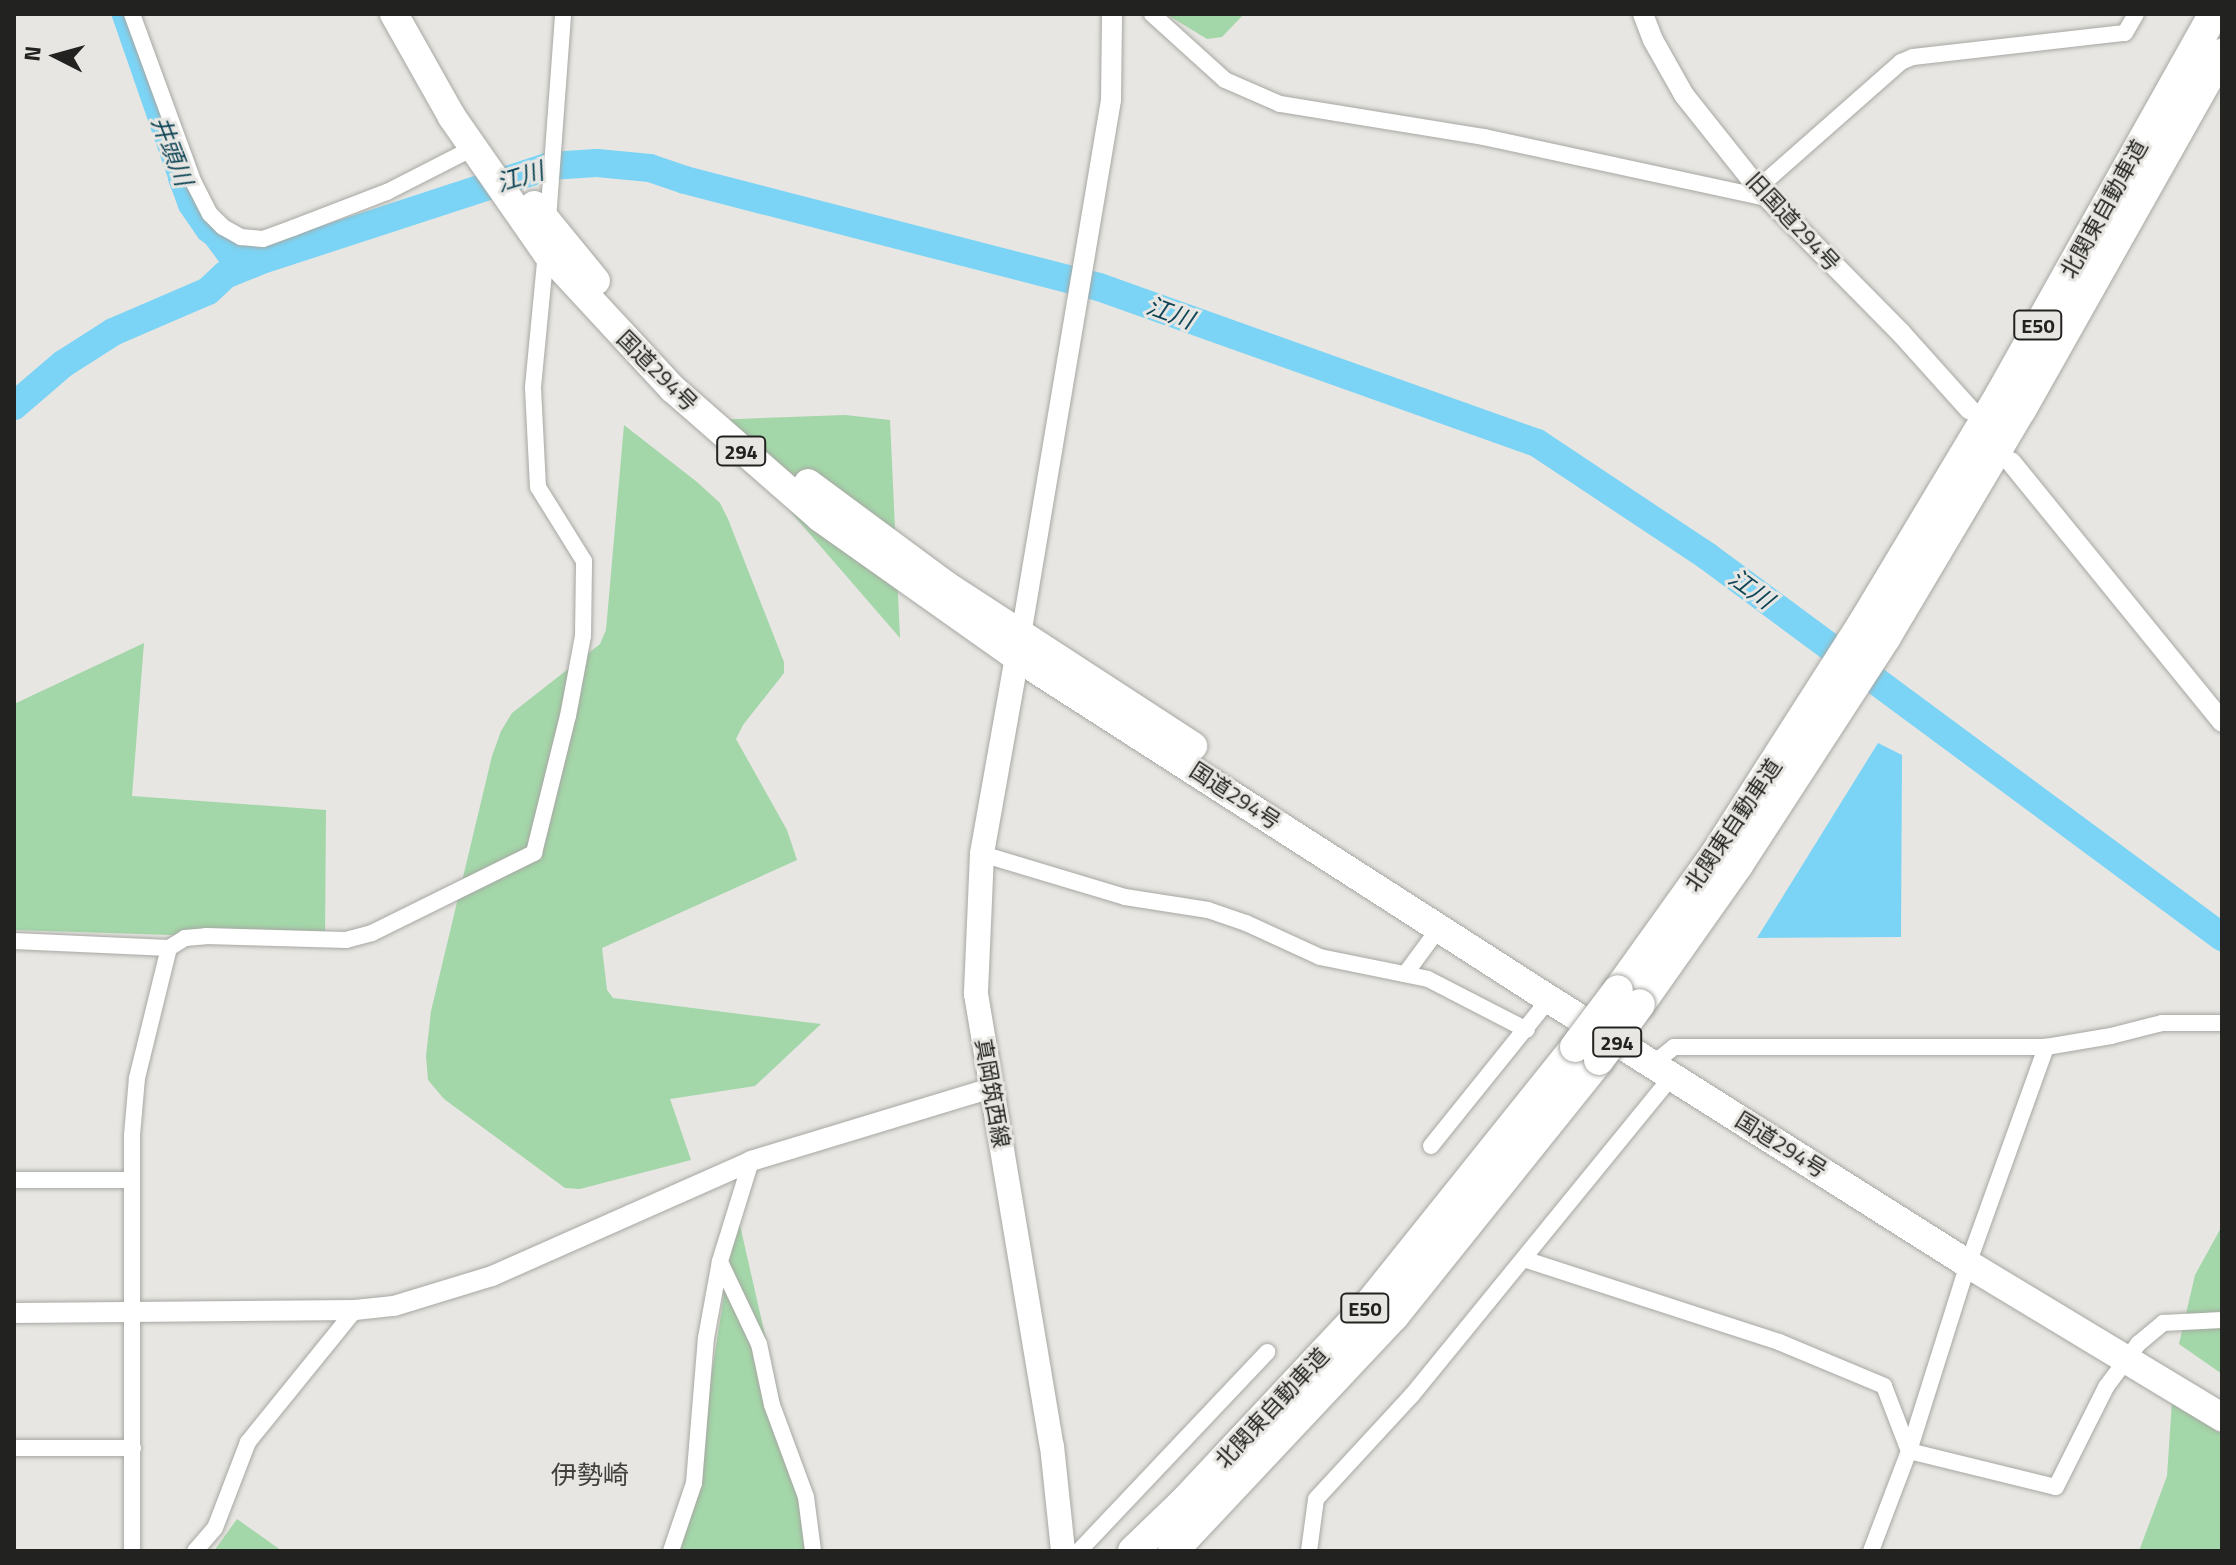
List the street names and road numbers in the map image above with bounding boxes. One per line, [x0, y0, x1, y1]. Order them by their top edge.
street label: 北関東自動車道 [2055, 135, 2153, 283]
street label: 旧国道294号 [1741, 167, 1845, 277]
road number: E50 [2012, 309, 2064, 341]
street label: 国道294号 [611, 325, 703, 417]
road number: 294 [715, 435, 767, 467]
street label: 北関東自動車道 [1679, 754, 1787, 896]
street label: 国道294号 [1185, 757, 1285, 835]
road number: 294 [1591, 1026, 1643, 1058]
street label: 真岡筑西線 [969, 1037, 1015, 1149]
street label: 国道294号 [1730, 1107, 1832, 1183]
road number: E50 [1339, 1292, 1391, 1324]
street label: 北関東自動車道 [1210, 1343, 1334, 1473]

